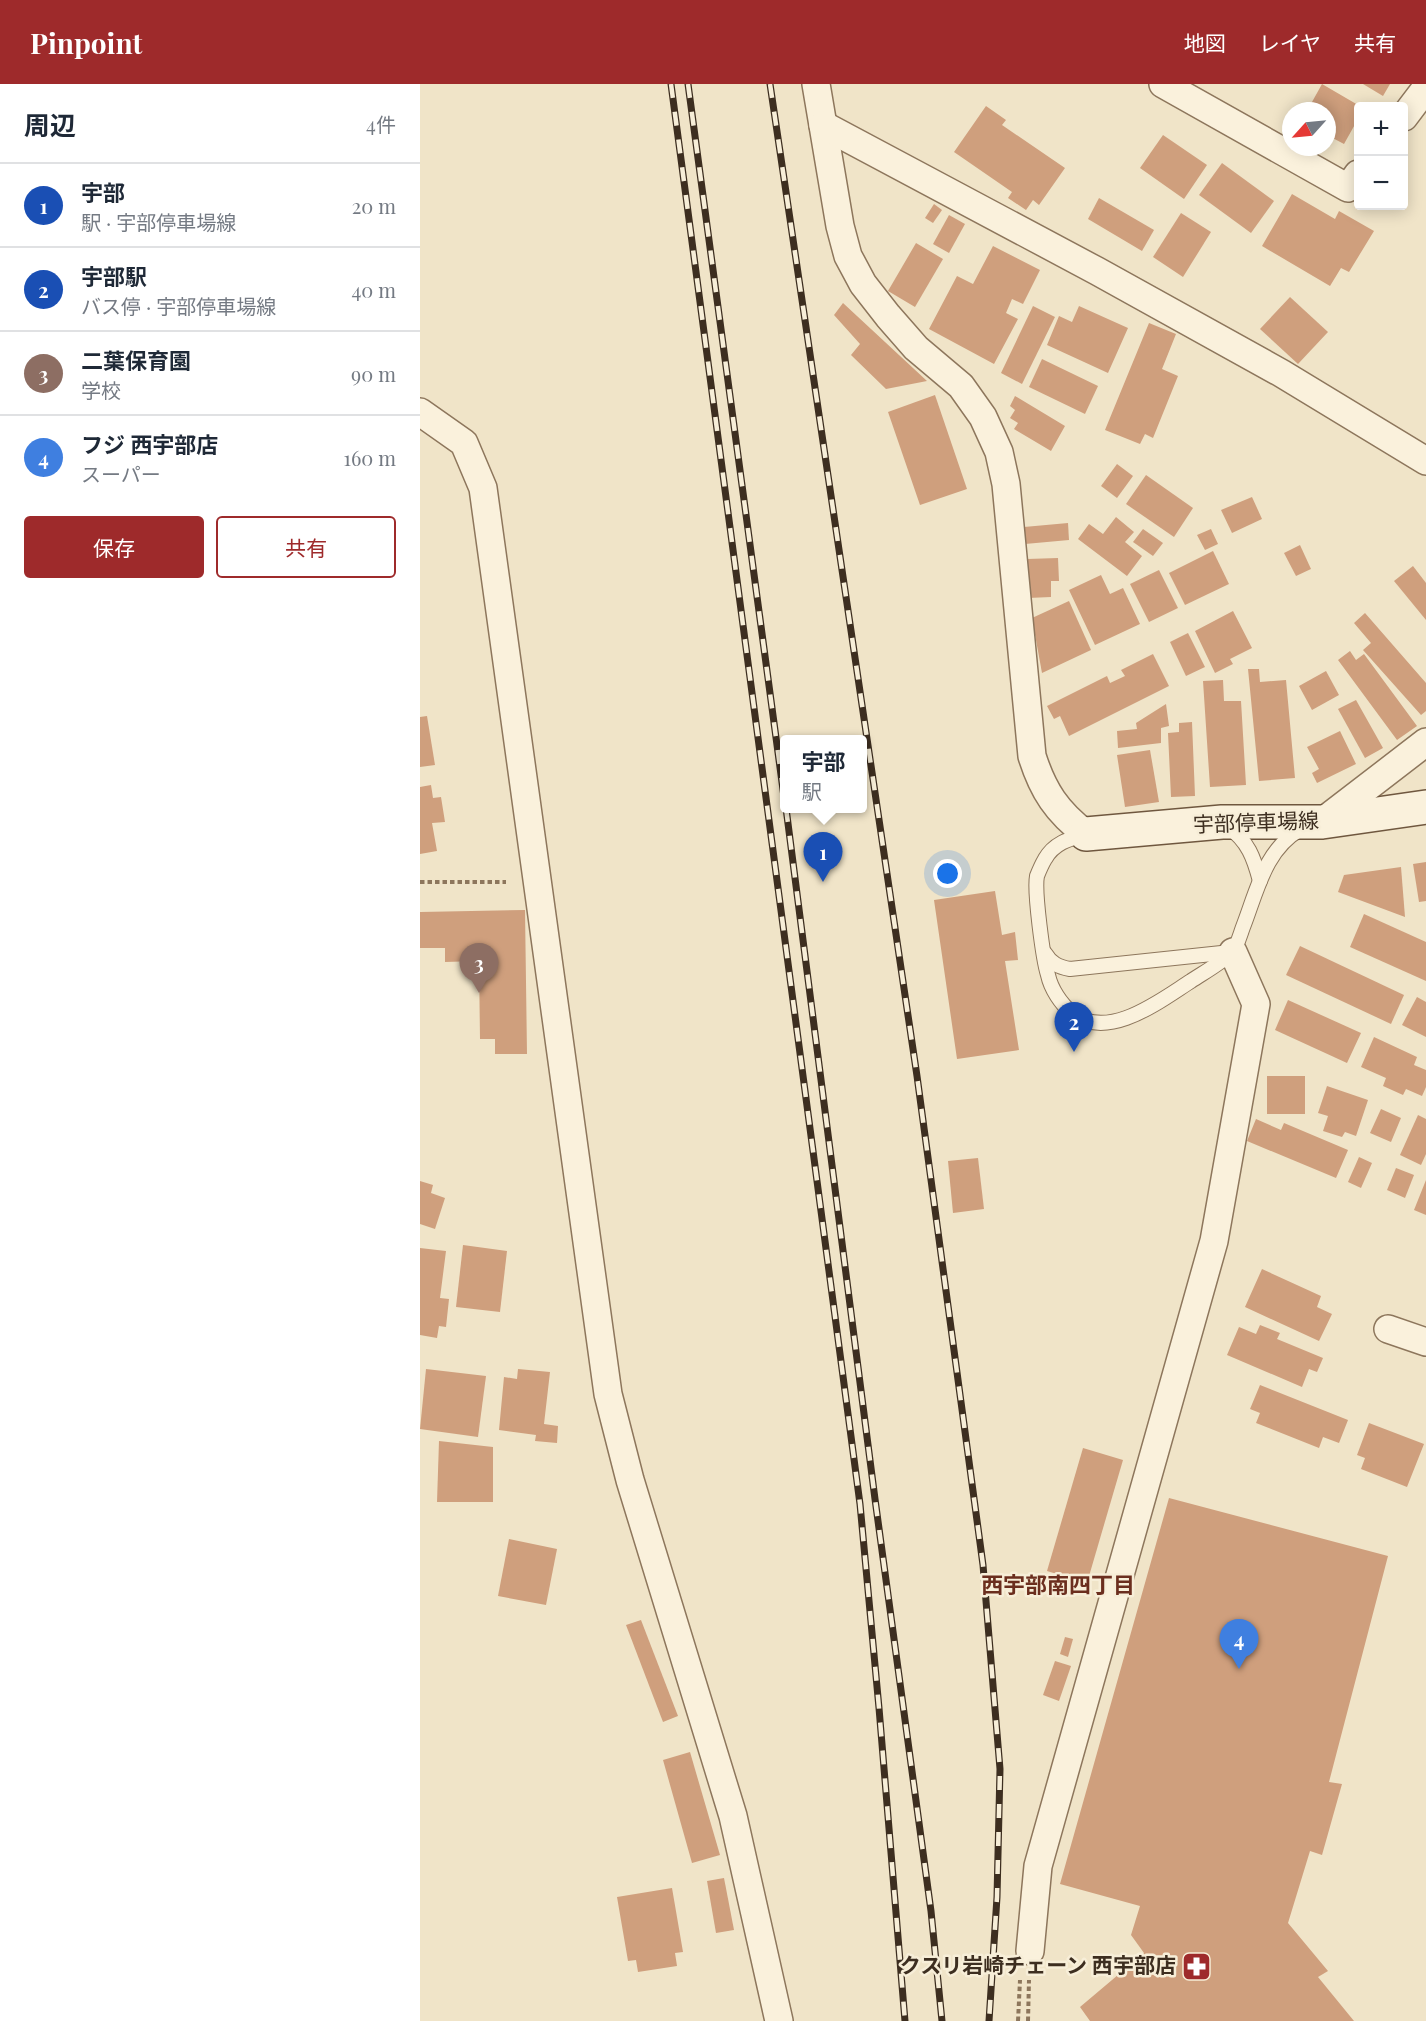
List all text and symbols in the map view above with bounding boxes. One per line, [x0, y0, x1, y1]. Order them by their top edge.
text: Pinpoint [30, 24, 142, 61]
text: 地図 [1184, 28, 1226, 56]
text: レイヤ [1259, 28, 1321, 56]
text: 共有 [1354, 28, 1396, 56]
north arrow [1282, 102, 1336, 156]
map controls [1354, 102, 1408, 210]
button: + [1354, 102, 1408, 156]
text: 周辺 [24, 107, 76, 142]
text: 4件 [366, 110, 396, 137]
button: − [1354, 156, 1408, 210]
text: 宇部 [81, 177, 125, 207]
text: 1 [40, 192, 47, 219]
text: 20 m [352, 192, 396, 219]
text: 駅 · 宇部停車場線 [81, 208, 236, 235]
text: 宇部駅 [81, 261, 147, 291]
text: 2 [38, 276, 49, 303]
text: 40 m [351, 276, 396, 303]
text: バス停 · 宇部停車場線 [81, 292, 276, 319]
text: 二葉保育園 [81, 345, 191, 375]
text: 3 [39, 360, 48, 387]
text: 90 m [351, 360, 396, 387]
text: 学校 [81, 376, 121, 403]
text: フジ 西宇部店 [81, 429, 218, 459]
text: 4 [38, 444, 49, 471]
text: 160 m [344, 444, 396, 471]
text: スーパー [81, 460, 161, 487]
button: 保存 [24, 516, 204, 578]
button: 共有 [216, 516, 396, 578]
popup [780, 735, 867, 813]
text: 宇部 [801, 746, 846, 776]
text: 駅 [801, 777, 821, 804]
street label: 宇部停車場線 [1192, 805, 1319, 837]
pin: 1 [804, 832, 842, 882]
your location [933, 859, 962, 888]
pin: 3 [460, 944, 498, 993]
pin: 2 [1054, 1002, 1094, 1052]
district label: 西宇部南四丁目 [981, 1569, 1135, 1599]
pin: 4 [1220, 1620, 1258, 1669]
place label: クスリ岩崎チェーン 西宇部店 [900, 1950, 1176, 1978]
pharmacy icon: クスリ岩崎チェーン 西宇部店 [1181, 1950, 1213, 1982]

